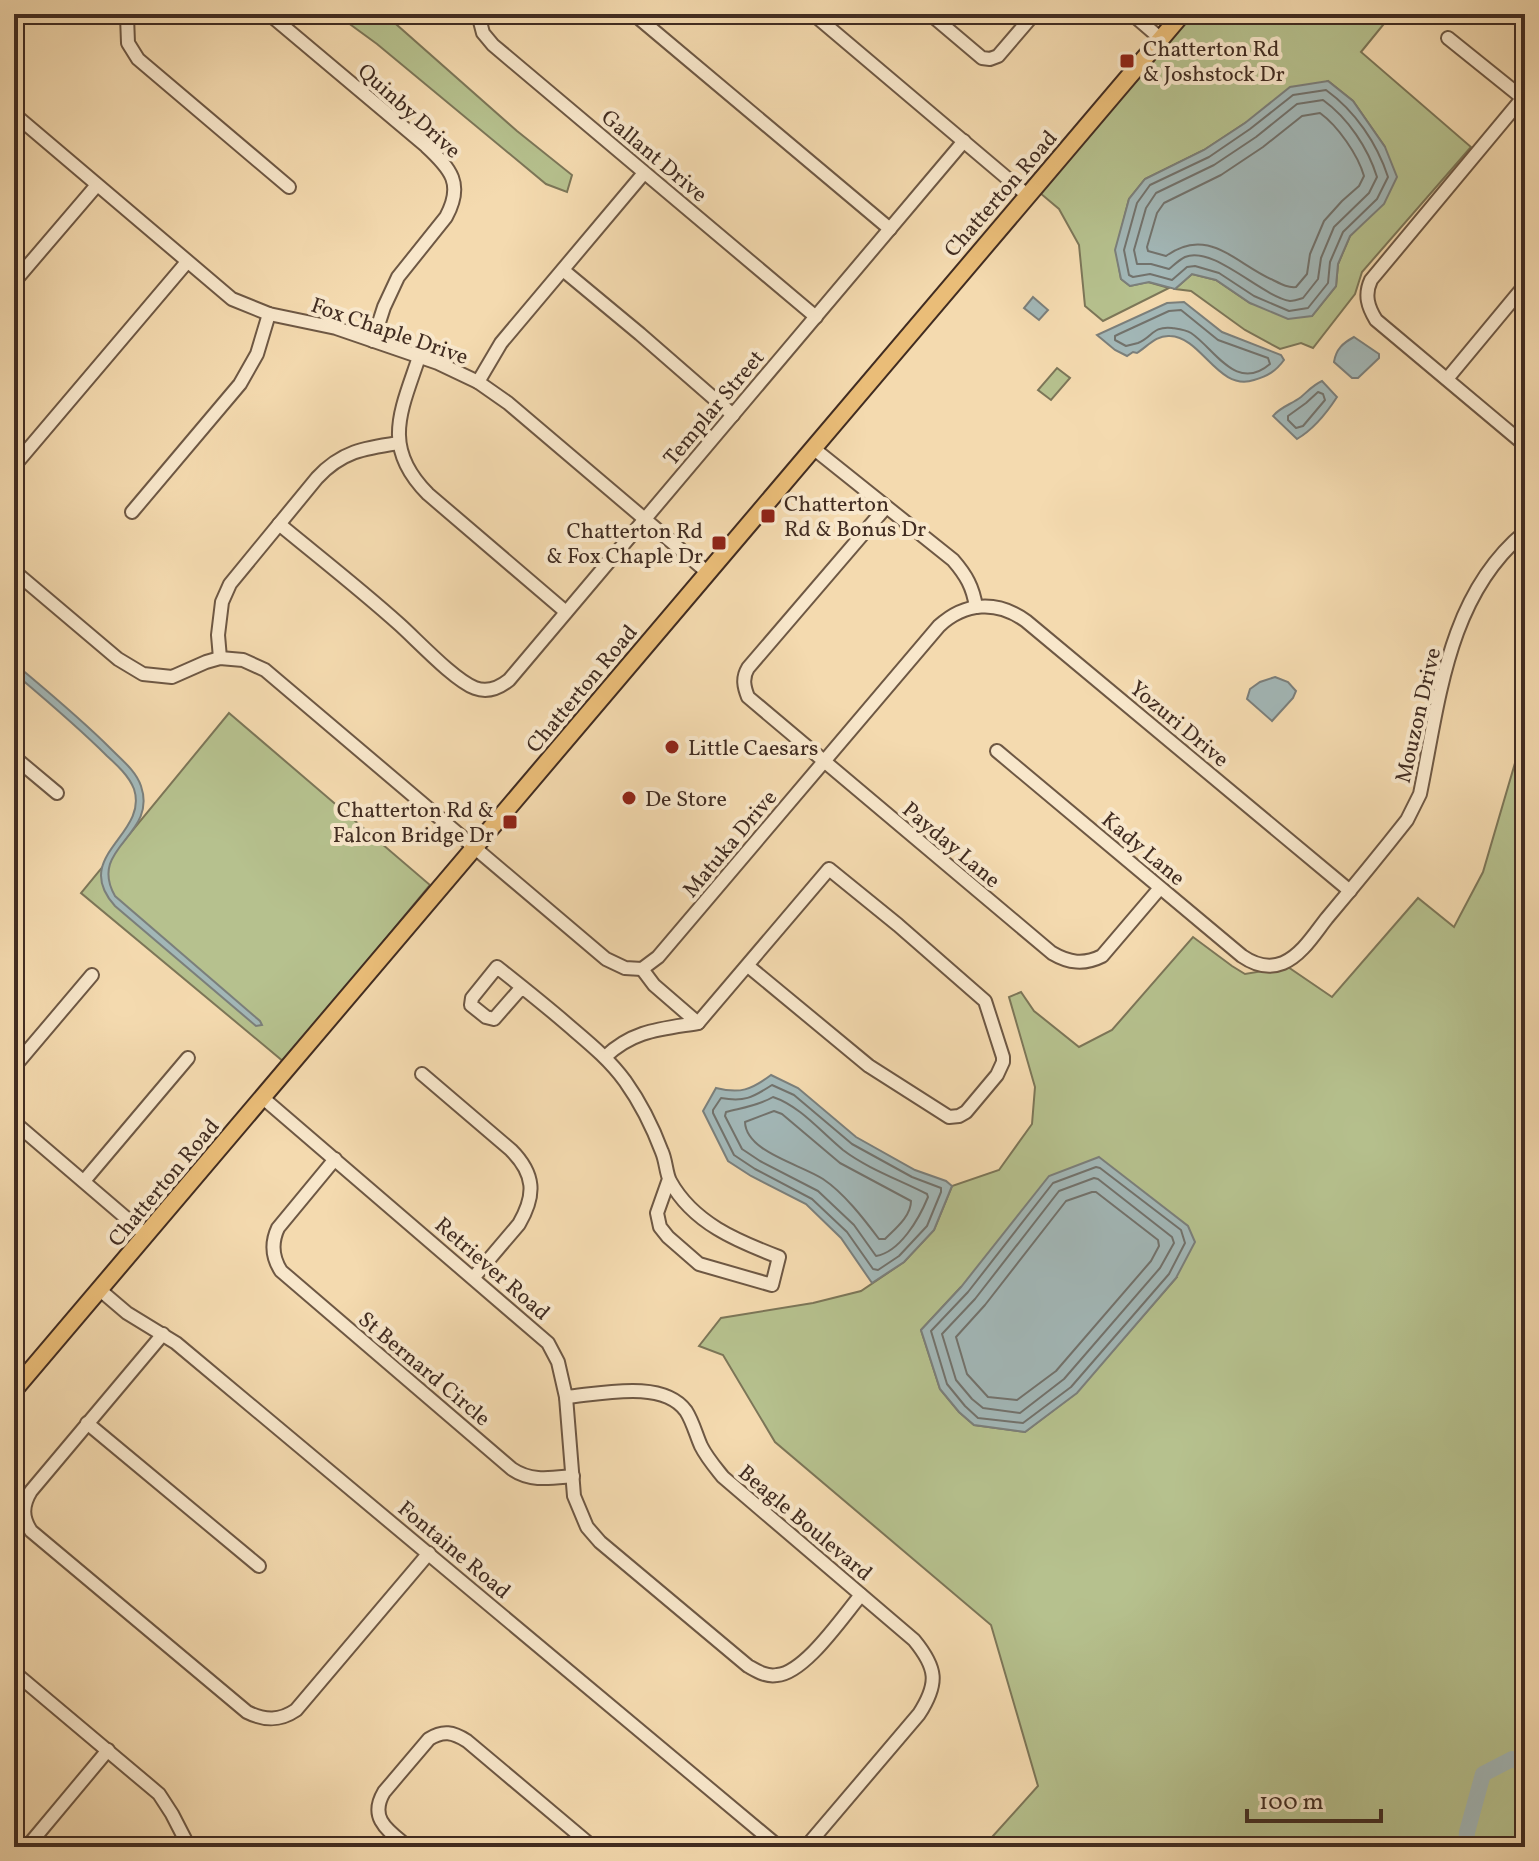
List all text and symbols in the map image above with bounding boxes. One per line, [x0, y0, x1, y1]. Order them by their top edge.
place label: Chatterton Rd & Joshstock Dr [1143, 35, 1285, 91]
marker: Chatterton Rd & Joshstock Dr [1118, 52, 1136, 70]
street label: Quinby Drive [350, 57, 467, 167]
street label: Gallant Drive [594, 103, 713, 211]
street label: Chatterton Road [938, 124, 1066, 265]
street label: Fox Chaple Drive [306, 291, 472, 374]
street label: Templar Street [657, 344, 773, 473]
place label: Chatterton Rd & Bonus Dr [784, 490, 926, 546]
marker: Chatterton Rd & Bonus Dr [759, 507, 777, 525]
place label: Chatterton Rd & Fox Chaple Dr [546, 517, 703, 573]
marker: Chatterton Rd & Fox Chaple Dr [710, 534, 728, 552]
street label: Chatterton Road [520, 619, 646, 761]
street label: Mouzon Drive [1389, 645, 1450, 786]
street label: Yozuri Drive [1122, 674, 1235, 776]
place label: Little Caesars [688, 734, 818, 765]
marker: Little Caesars [663, 738, 681, 756]
street label: Matuka Drive [677, 784, 785, 905]
place label: De Store [645, 785, 727, 816]
marker: De Store [620, 789, 638, 807]
street label: Payday Lane [894, 795, 1006, 896]
place label: Chatterton Rd & Falcon Bridge Dr [333, 796, 494, 852]
street label: Kady Lane [1094, 806, 1191, 894]
marker: Chatterton Rd & Falcon Bridge Dr [501, 813, 519, 831]
street label: Chatterton Road [102, 1113, 228, 1255]
street label: Retriever Road [427, 1211, 556, 1329]
street label: St Bernard Circle [351, 1305, 496, 1435]
street label: Beagle Boulevard [731, 1459, 878, 1589]
street label: Fontaine Road [390, 1494, 517, 1607]
scale bar [1247, 1773, 1381, 1823]
text: 100 m [1259, 1786, 1324, 1820]

